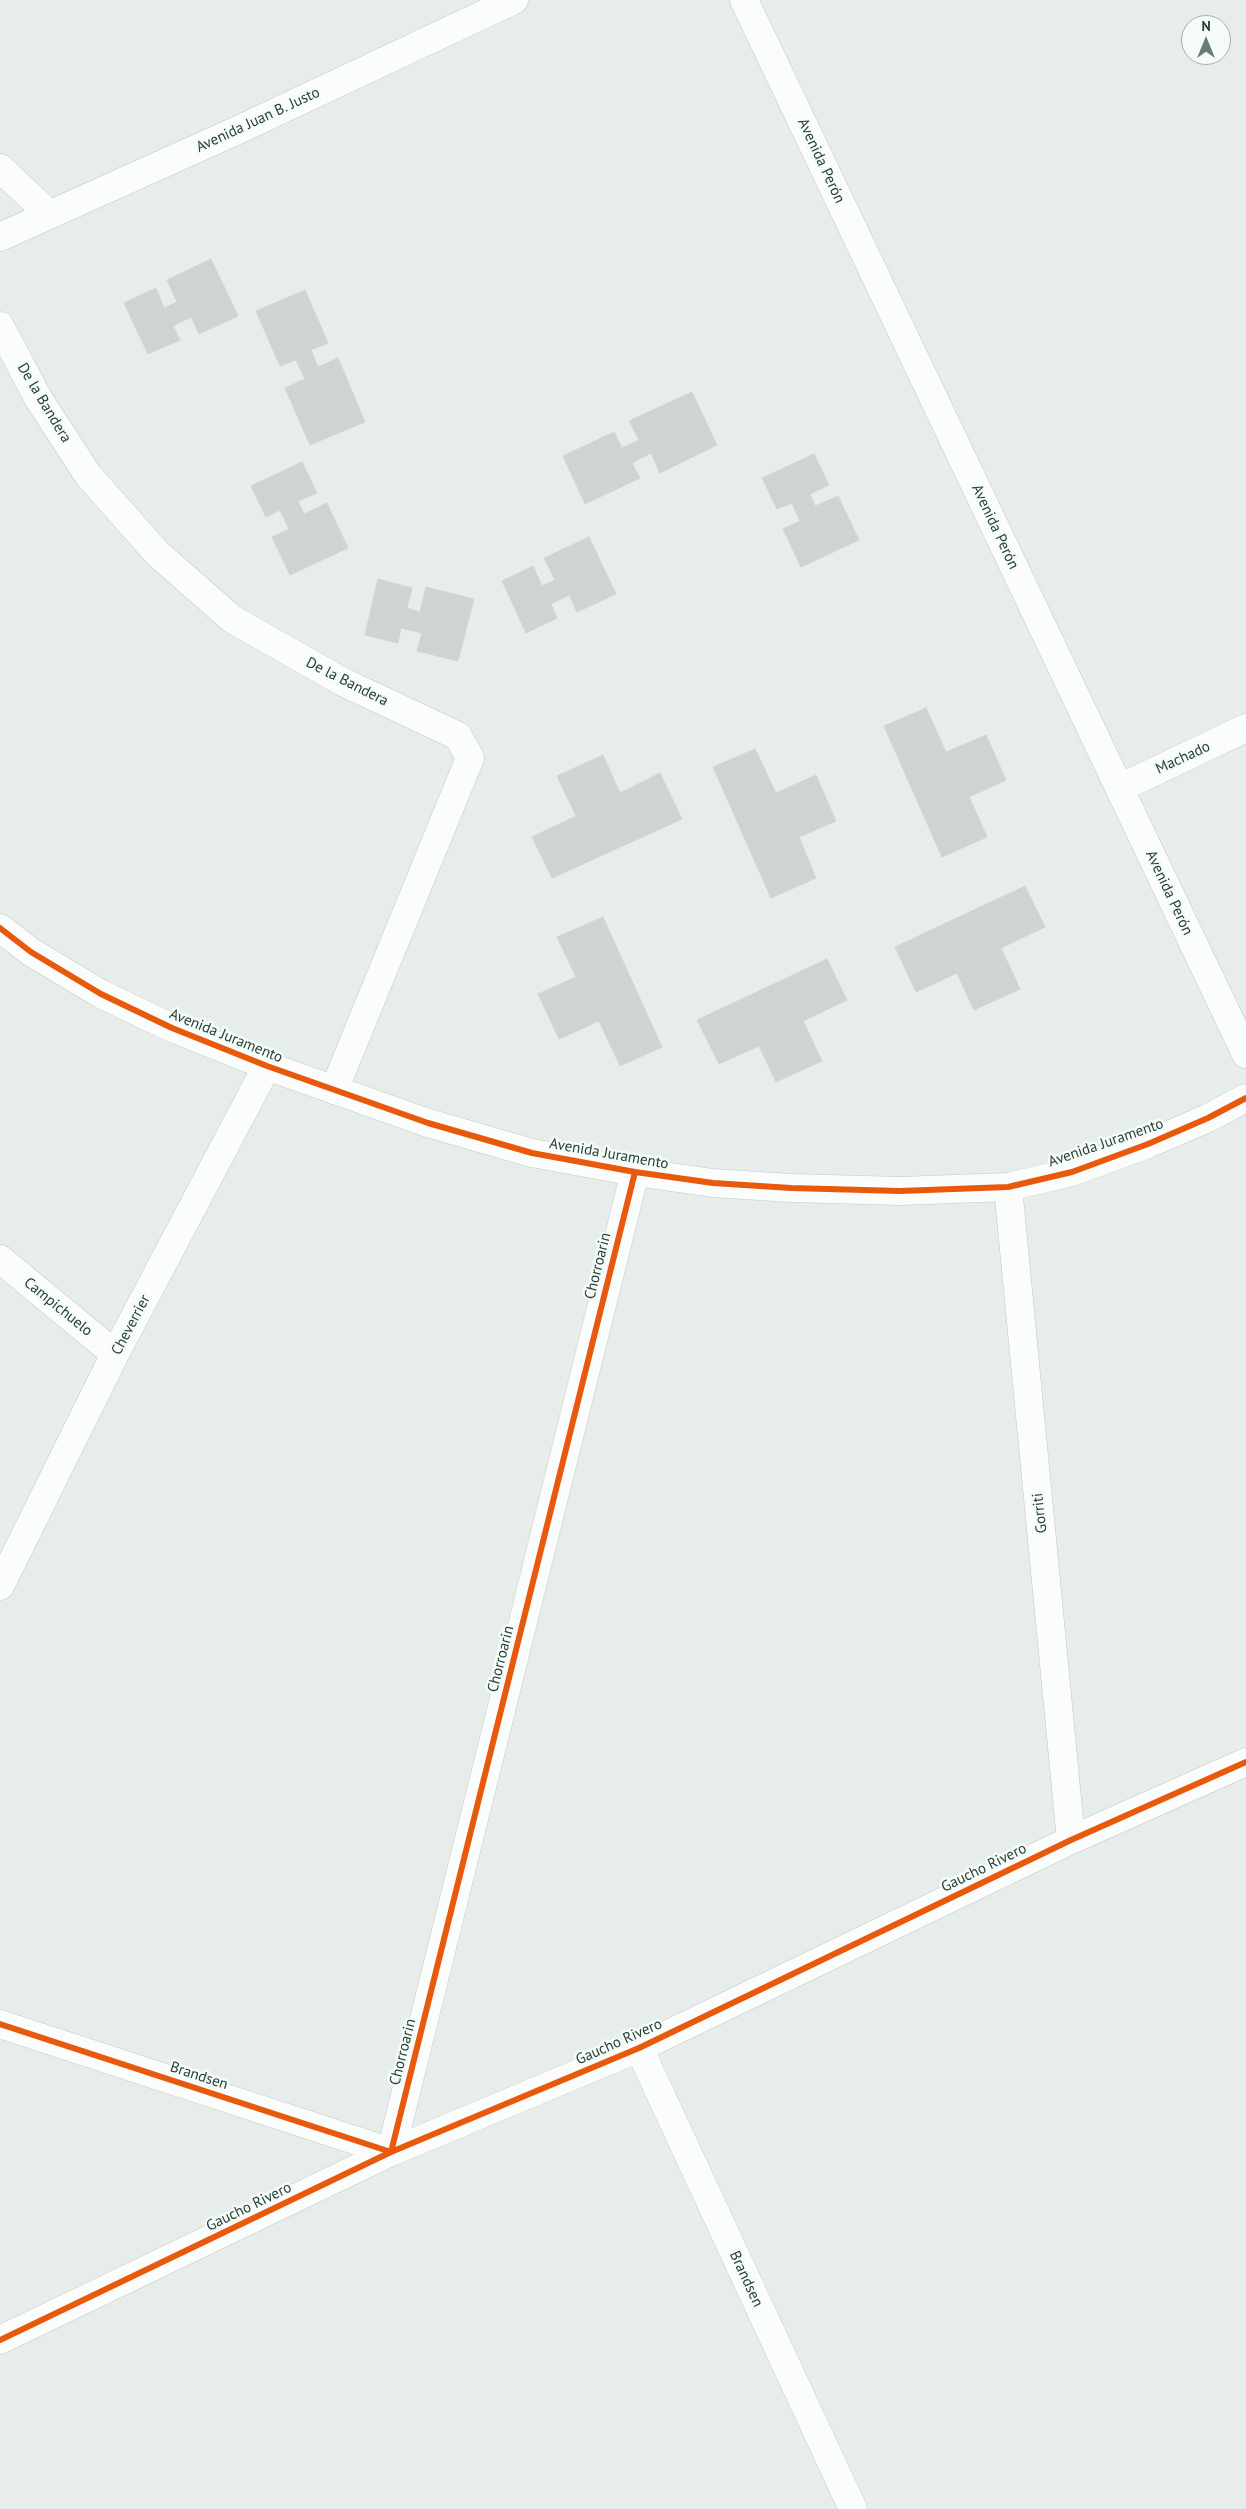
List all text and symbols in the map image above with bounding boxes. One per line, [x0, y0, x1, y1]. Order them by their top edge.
north arrow [1181, 15, 1231, 65]
text: N [1201, 17, 1211, 35]
street label: Avenida Juan B. Justo [193, 83, 323, 157]
street label: Avenida Perón [794, 116, 848, 206]
street label: De la Bandera [13, 360, 75, 446]
street label: Avenida Perón [968, 482, 1022, 572]
street label: De la Bandera [303, 654, 391, 710]
street label: Machado [1153, 738, 1213, 778]
street label: Avenida Perón [1142, 848, 1196, 938]
street label: Avenida Juramento [167, 1005, 285, 1067]
street label: Avenida Juramento [1046, 1115, 1166, 1171]
street label: Avenida Juramento [548, 1135, 670, 1173]
street label: Chorroarin [581, 1231, 615, 1301]
street label: Campichuelo [20, 1274, 96, 1340]
street label: Cheverrier [108, 1292, 154, 1358]
street label: Gorriti [1029, 1492, 1051, 1534]
street label: Chorroarin [484, 1624, 518, 1694]
street label: Gaucho Rivero [938, 1840, 1030, 1896]
street label: Gaucho Rivero [573, 2015, 665, 2069]
street label: Chorroarin [386, 2017, 420, 2087]
street label: Brandsen [168, 2058, 230, 2094]
street label: Gaucho Rivero [203, 2179, 295, 2235]
street label: Brandsen [725, 2248, 767, 2310]

